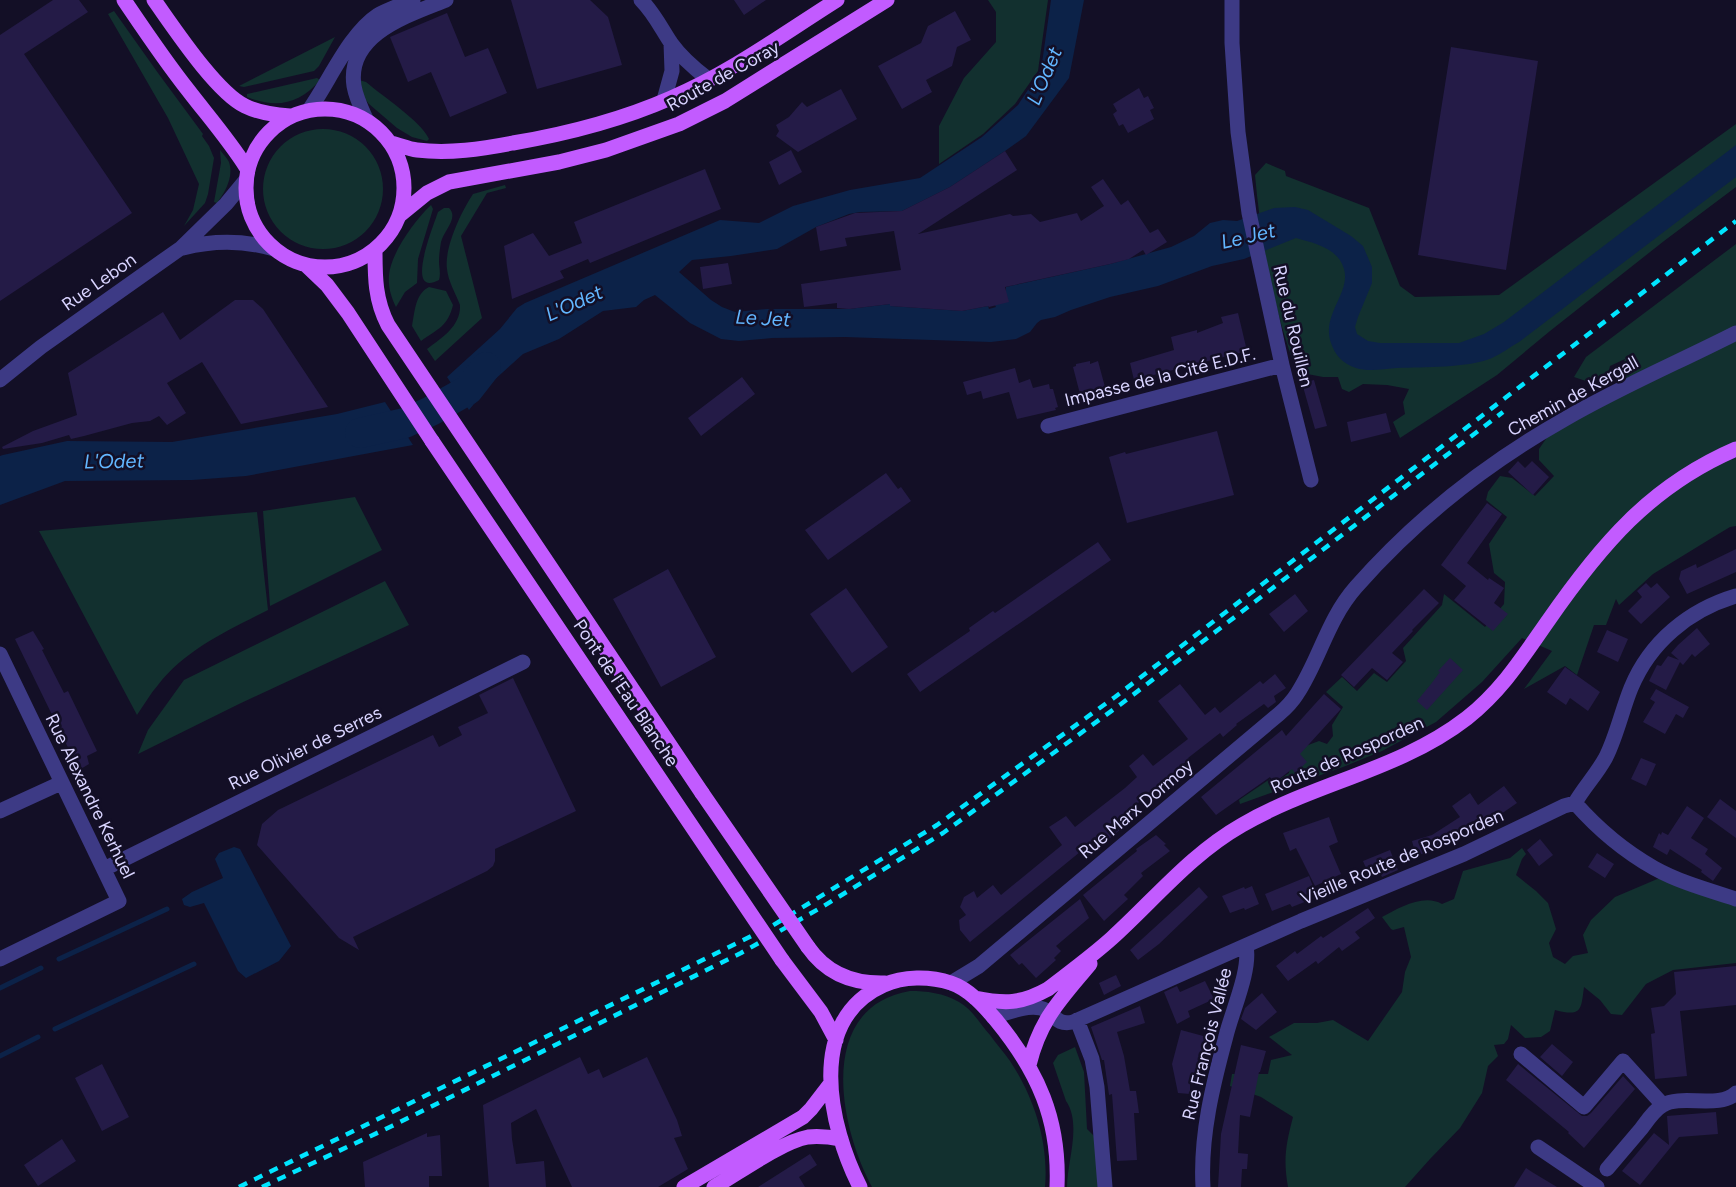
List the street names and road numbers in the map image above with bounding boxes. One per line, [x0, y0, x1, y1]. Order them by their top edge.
street label: Route de Coray [663, 36, 784, 116]
street label: Rue Lebon [58, 248, 140, 316]
street label: Rue du Rouillen [1268, 263, 1318, 389]
street label: Impasse de la Cité E.D.F. [1062, 343, 1258, 411]
street label: Chemin de Kergall [1504, 351, 1642, 441]
street label: Pont de l'Eau Blanche [569, 615, 683, 771]
street label: Rue Olivier de Serres [225, 701, 385, 795]
street label: Rue Alexandre Kerhuel [41, 710, 139, 882]
street label: Route de Rosporden [1267, 711, 1427, 799]
street label: Rue Marx Dormoy [1074, 754, 1198, 863]
street label: Vieille Route de Rosporden [1297, 804, 1507, 910]
street label: Rue François Vallée [1177, 965, 1237, 1122]

